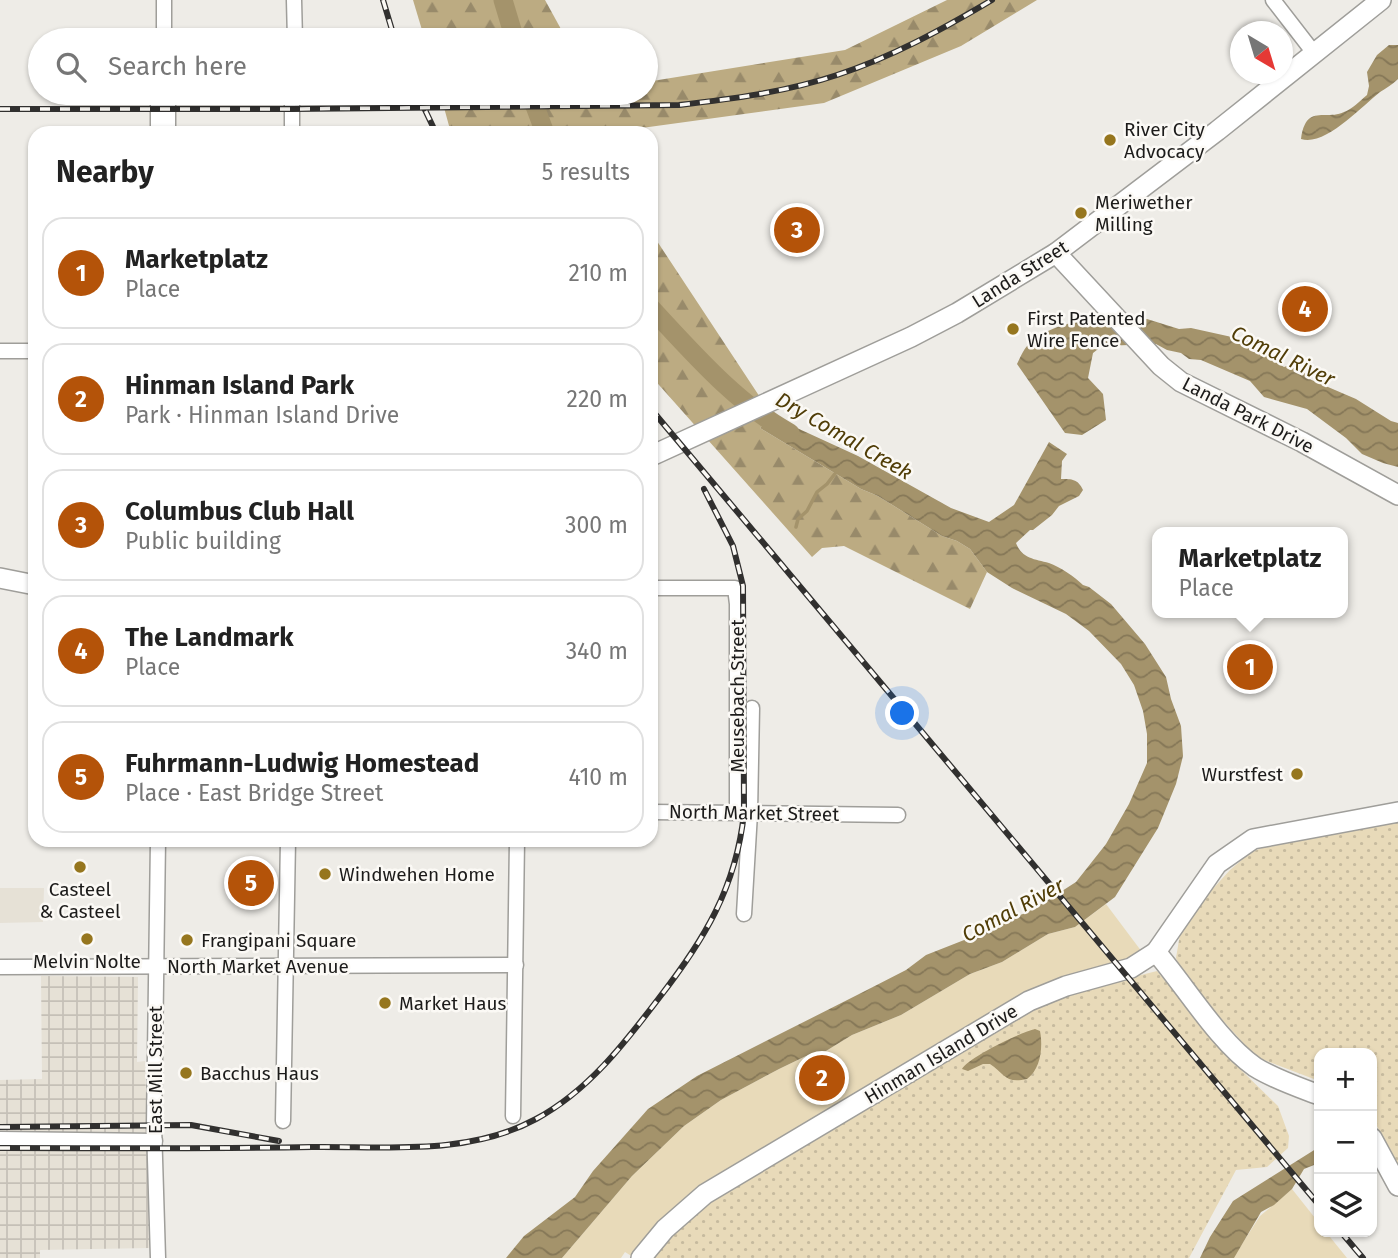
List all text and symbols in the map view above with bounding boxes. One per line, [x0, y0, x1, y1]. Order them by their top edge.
north arrow [1230, 21, 1293, 84]
search box [28, 28, 658, 105]
icon: search [52, 48, 90, 86]
text: Search here [108, 51, 247, 82]
place label: River City Advocacy [1124, 118, 1206, 163]
marker: River City Advocacy [1102, 132, 1118, 148]
text: Nearby [56, 154, 154, 190]
text: 5 results [542, 158, 630, 186]
place label: Meriwether Milling [1095, 191, 1193, 236]
pin: 3 [774, 204, 820, 256]
marker: Meriwether Milling [1073, 205, 1089, 221]
street label: Landa Street [968, 235, 1072, 313]
text: Marketplatz [125, 244, 268, 275]
text: 1 [76, 259, 86, 287]
text: 210 m [569, 259, 628, 287]
text: Place [125, 275, 180, 303]
pin: 4 [1282, 283, 1328, 335]
place label: First Patented Wire Fence [1027, 307, 1146, 352]
water label: Comal River [1227, 320, 1340, 393]
marker: First Patented Wire Fence [1005, 321, 1021, 337]
text: Hinman Island Park [125, 370, 354, 401]
street label: Landa Park Drive [1178, 372, 1318, 458]
text: 2 [75, 385, 87, 413]
text: 220 m [567, 385, 628, 413]
water label: Dry Comal Creek [771, 386, 917, 486]
text: Park · Hinman Island Drive [125, 401, 399, 429]
text: Columbus Club Hall [125, 496, 354, 527]
text: 3 [75, 511, 87, 539]
text: 300 m [565, 511, 628, 539]
text: Public building [125, 527, 281, 555]
popup [1152, 527, 1348, 618]
text: Marketplatz [1179, 543, 1321, 574]
text: Place [1179, 574, 1234, 602]
street label: Meusebach Street [726, 619, 749, 773]
text: The Landmark [125, 622, 293, 653]
text: 4 [75, 637, 88, 665]
text: 340 m [566, 637, 628, 665]
pin: 1 [1227, 641, 1273, 693]
text: Place [125, 653, 180, 681]
your location [885, 696, 919, 730]
text: Fuhrmann-Ludwig Homestead [125, 748, 479, 779]
text: 5 [75, 763, 87, 791]
text: 410 m [568, 763, 628, 791]
place label: Wurstfest [1201, 763, 1283, 786]
marker: Wurstfest [1289, 766, 1305, 782]
text: Place · East Bridge Street [125, 779, 383, 807]
street label: North Market Street [669, 800, 839, 826]
pin: 5 [228, 857, 274, 909]
marker: Casteel & Casteel [72, 859, 88, 875]
place label: Windwehen Home [339, 863, 495, 886]
marker: Windwehen Home [317, 866, 333, 882]
water label: Comal River [957, 872, 1069, 948]
place label: Casteel & Casteel [39, 878, 121, 923]
place label: Frangipani Square [201, 929, 356, 952]
marker: Melvin Nolte [79, 931, 95, 947]
marker: Frangipani Square [179, 932, 195, 948]
place label: Melvin Nolte [33, 950, 141, 973]
street label: North Market Avenue [167, 955, 349, 978]
place label: Market Haus [399, 992, 507, 1015]
marker: Market Haus [377, 995, 393, 1011]
street label: Hinman Island Drive [860, 999, 1022, 1109]
street label: East Mill Street [144, 1006, 167, 1134]
map controls [1314, 1048, 1377, 1237]
button: + [1314, 1048, 1377, 1111]
pin: 2 [799, 1052, 845, 1104]
place label: Bacchus Haus [200, 1062, 319, 1085]
marker: Bacchus Haus [178, 1065, 194, 1081]
button: − [1314, 1111, 1377, 1174]
button: layers [1314, 1174, 1377, 1237]

